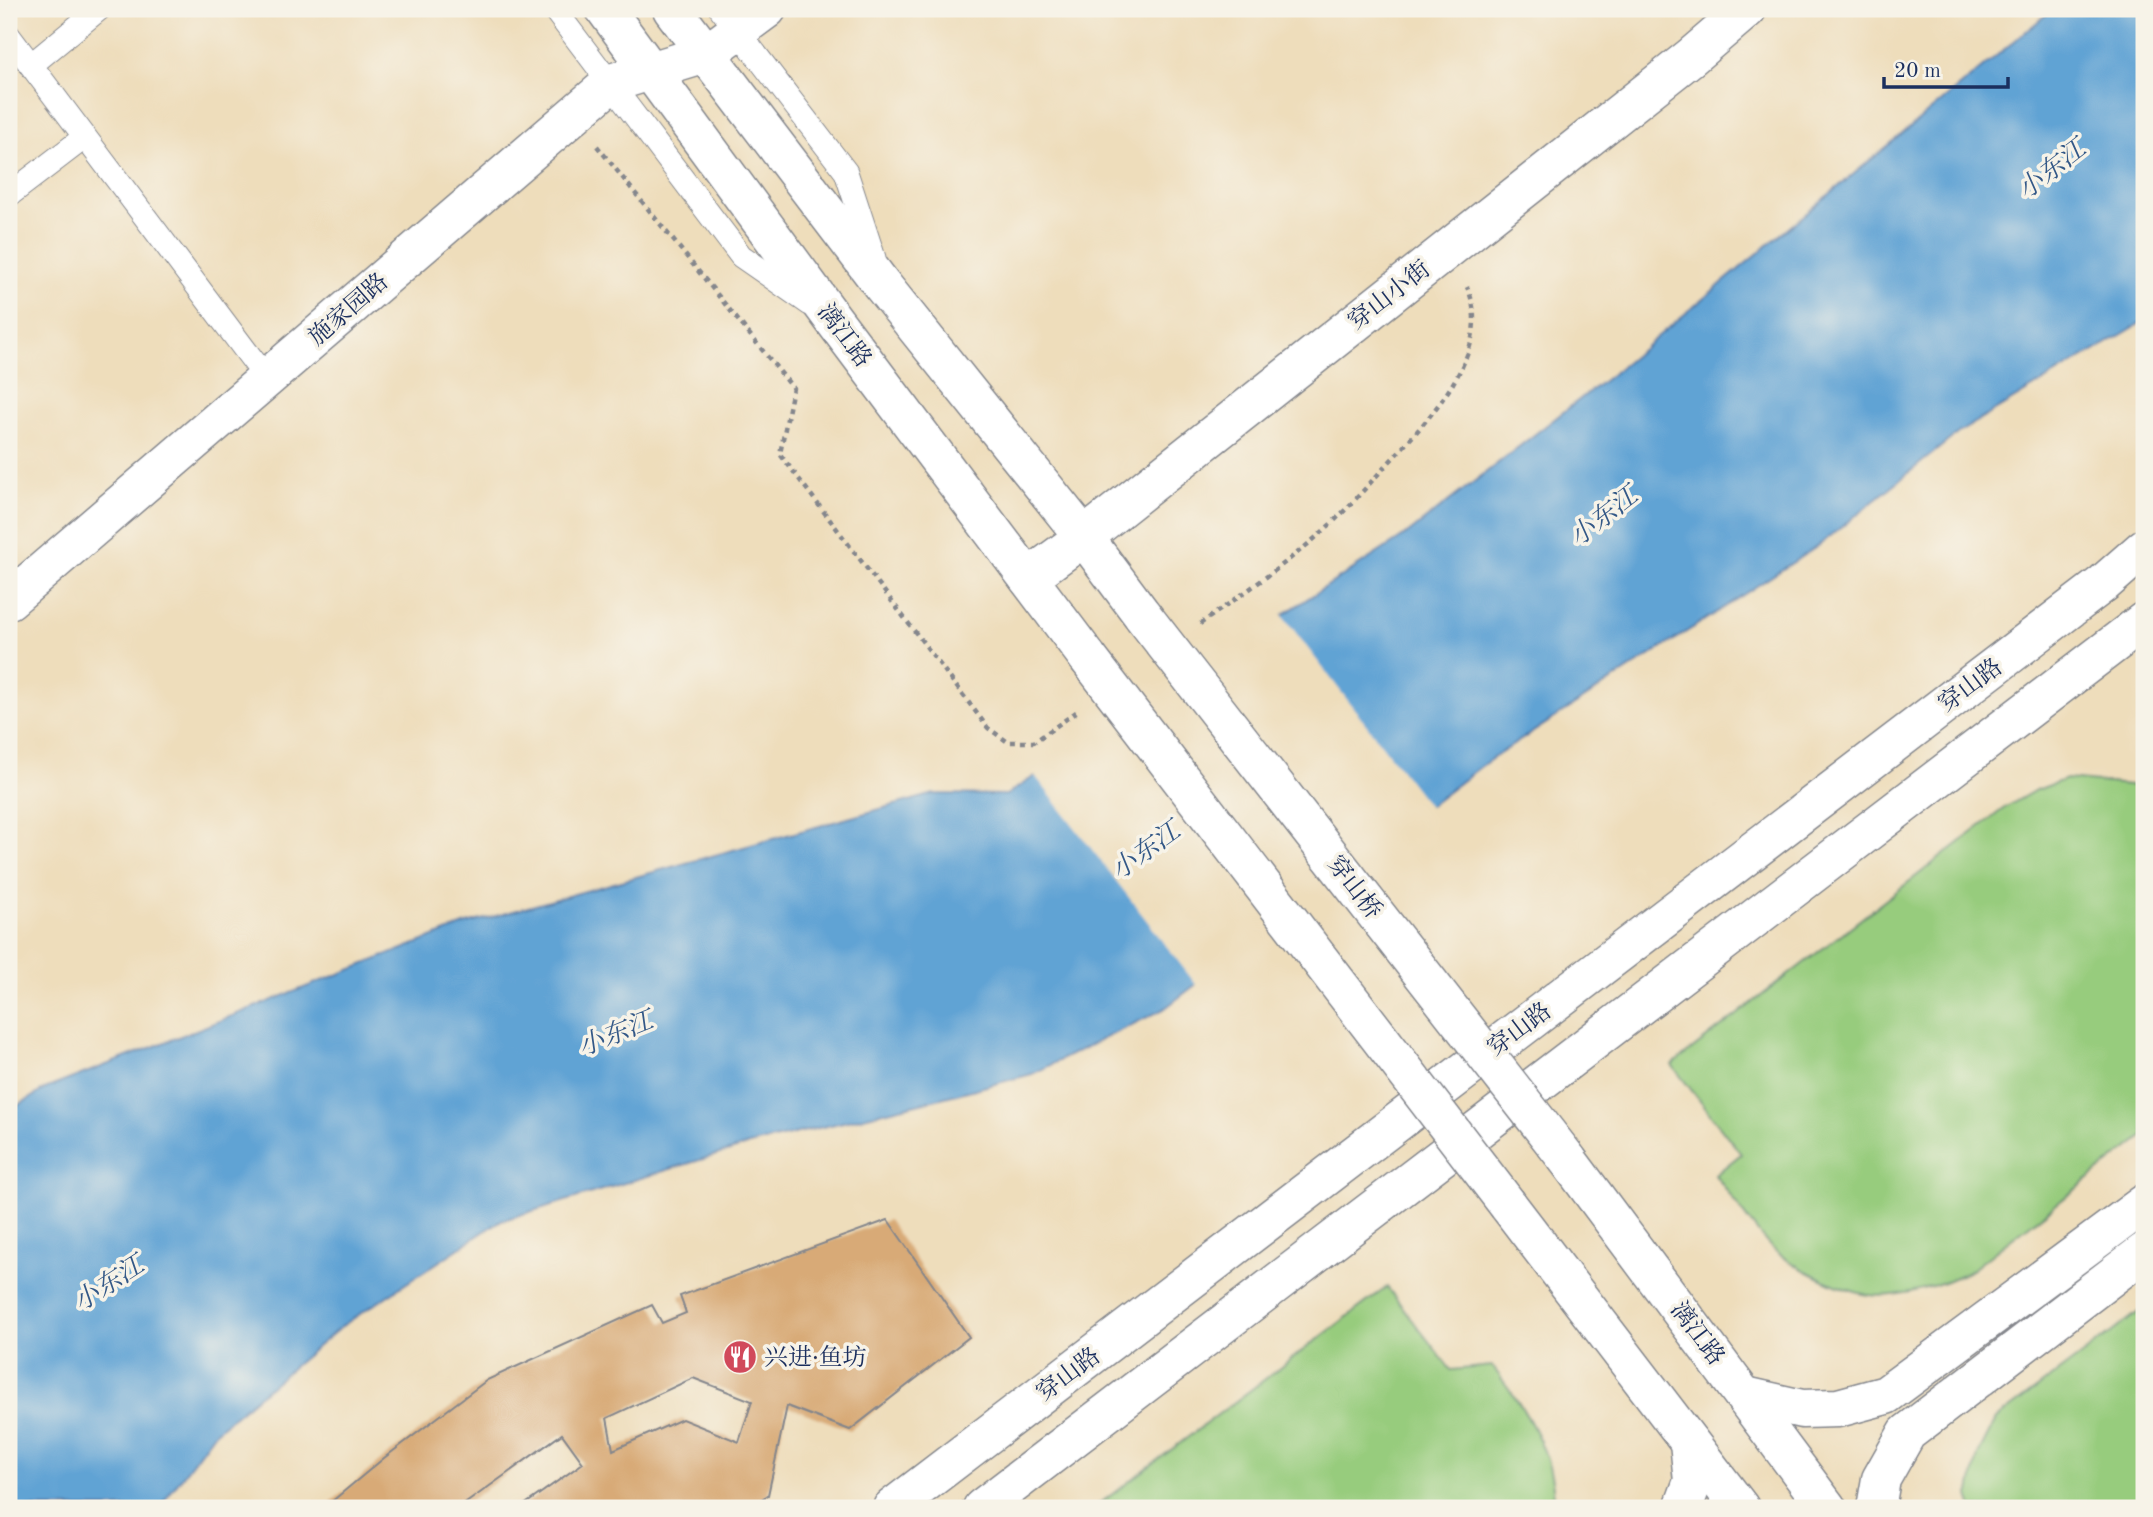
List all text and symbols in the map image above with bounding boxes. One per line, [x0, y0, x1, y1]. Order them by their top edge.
scale bar [1884, 46, 2008, 90]
text: 20 m [1894, 61, 1941, 82]
water label: 小东江 [2012, 132, 2094, 205]
street label: 穿山小街 [1343, 255, 1435, 336]
street label: 施家园路 [303, 268, 393, 351]
street label: 漓江路 [812, 298, 877, 372]
water label: 小东江 [1564, 479, 1646, 552]
street label: 穿山路 [1933, 653, 2007, 718]
water label: 小东江 [1106, 814, 1189, 885]
street label: 穿山桥 [1322, 851, 1387, 924]
street label: 穿山路 [1482, 997, 1556, 1062]
water label: 小东江 [574, 1005, 660, 1062]
water label: 小东江 [68, 1249, 152, 1317]
street label: 漓江路 [1665, 1296, 1730, 1370]
restaurant icon: 兴进·鱼坊 [721, 1338, 759, 1376]
street label: 穿山路 [1031, 1342, 1105, 1407]
place label: 兴进·鱼坊 [764, 1344, 867, 1371]

